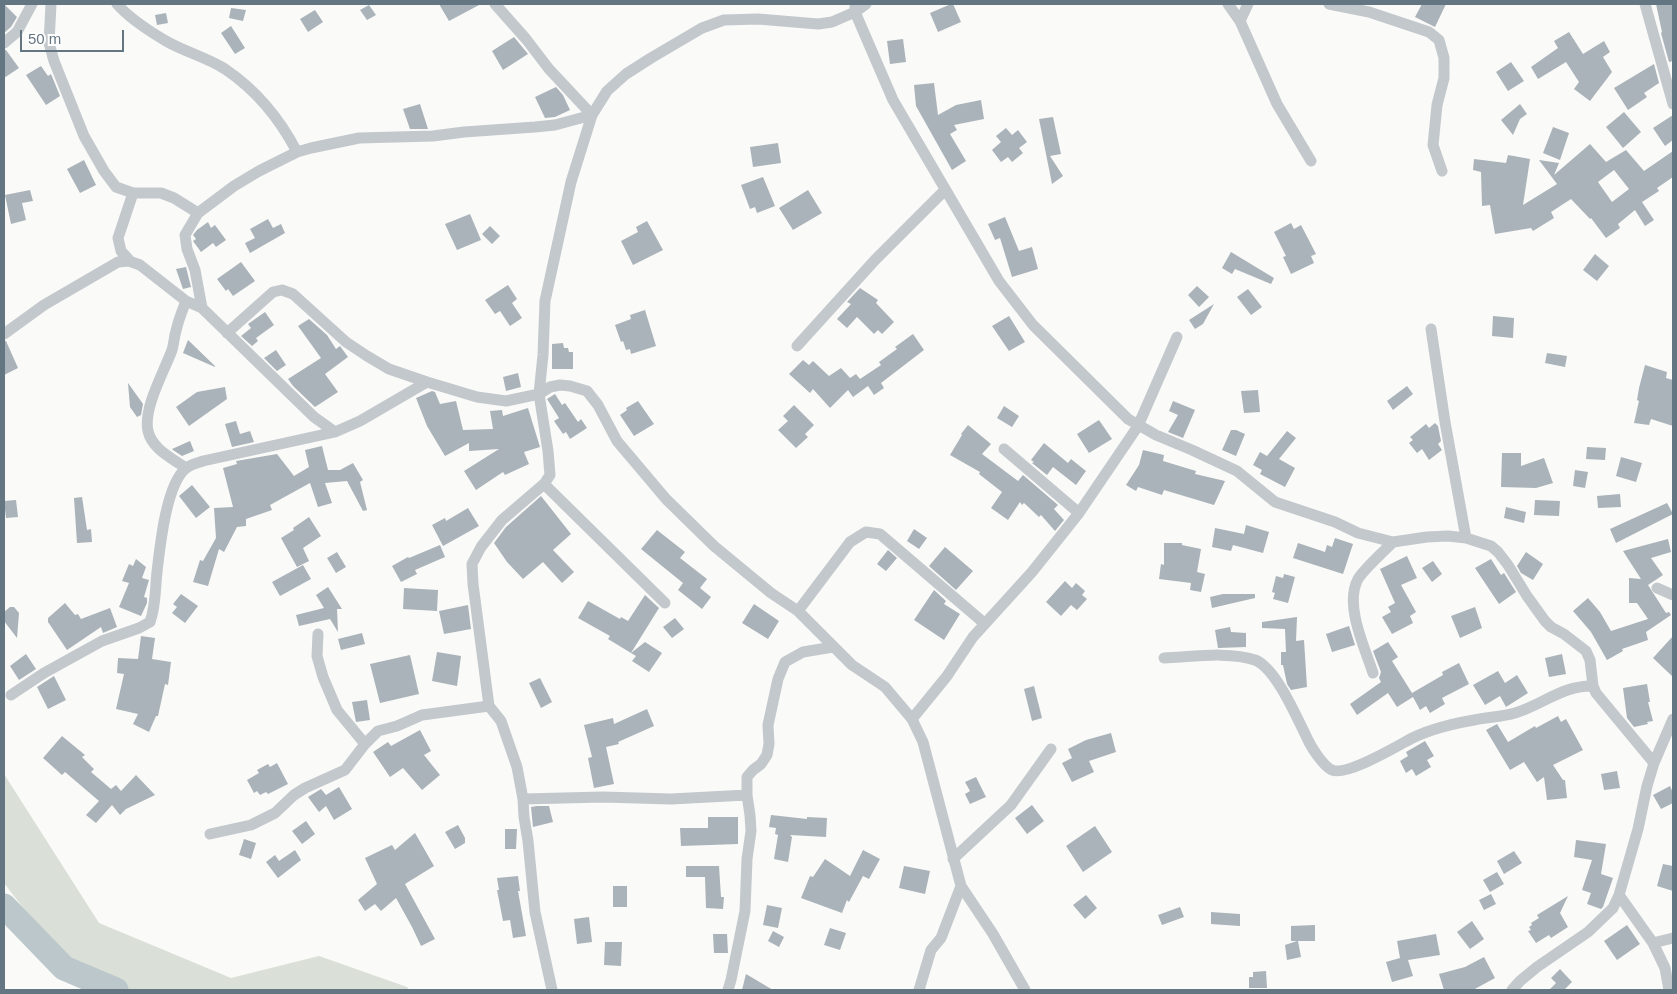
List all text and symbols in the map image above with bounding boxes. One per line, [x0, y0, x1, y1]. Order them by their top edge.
scale bar [22, 20, 126, 52]
text: 50 m [28, 30, 61, 47]

